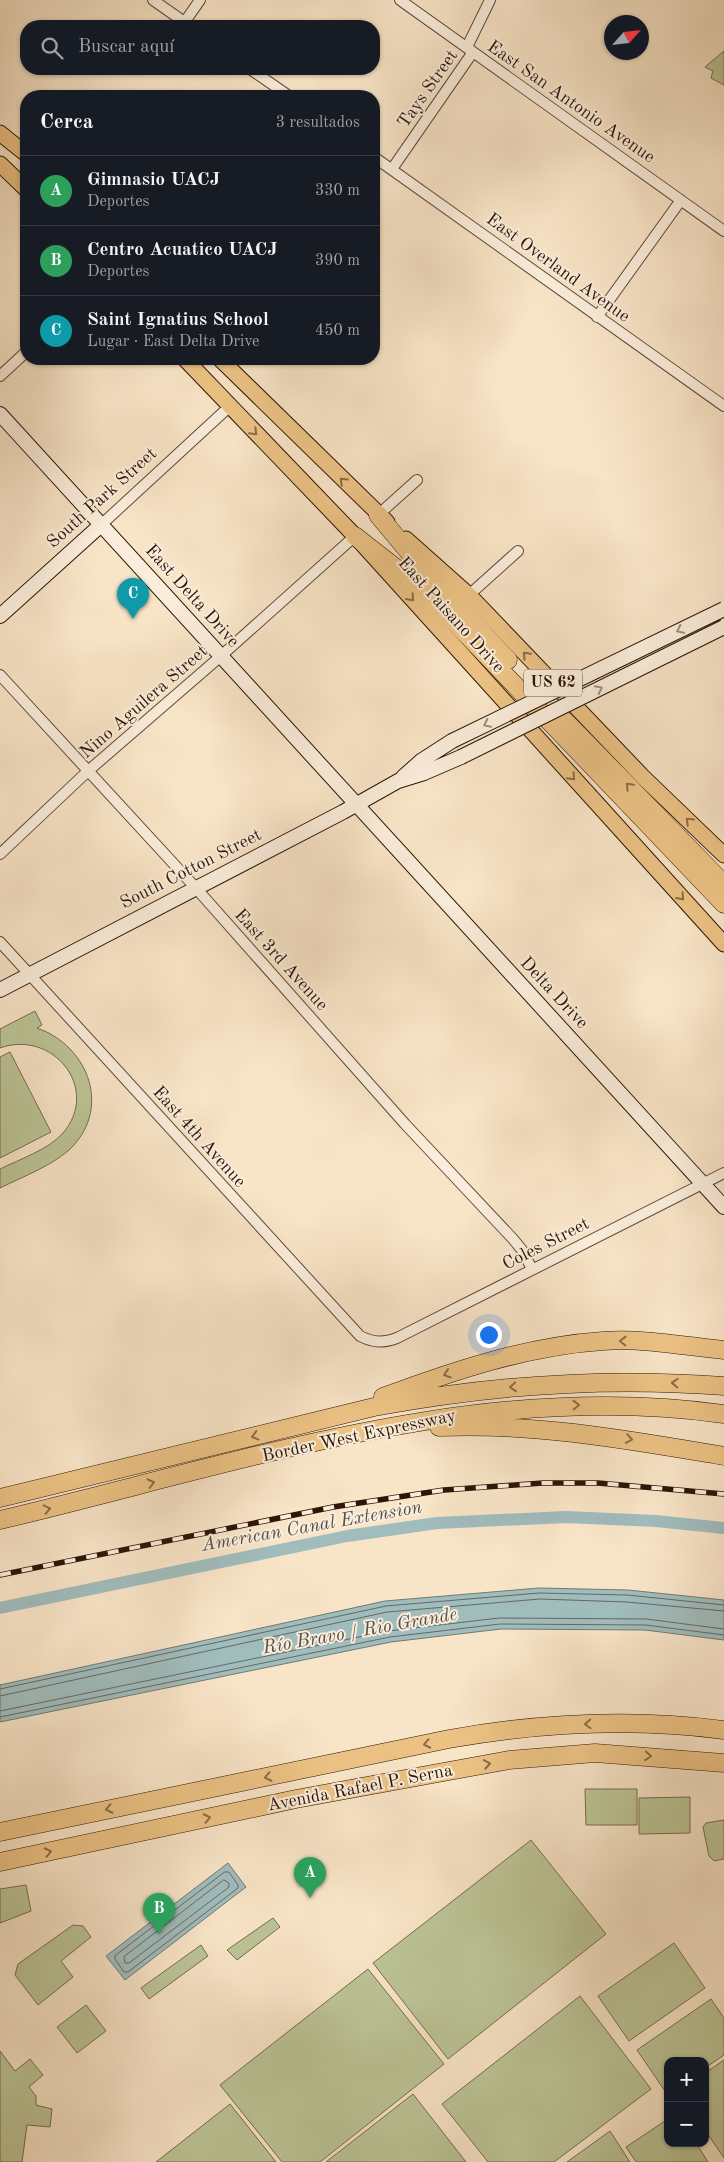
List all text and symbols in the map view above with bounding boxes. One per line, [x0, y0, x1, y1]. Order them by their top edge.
north arrow [604, 15, 649, 60]
search box [20, 20, 380, 75]
icon: search [38, 34, 66, 62]
street label: East San Antonio Avenue [484, 37, 658, 167]
text: Buscar aquí [78, 38, 174, 57]
street label: Tays Street [395, 47, 461, 131]
text: Cerca [40, 112, 93, 133]
text: 3 resultados [276, 115, 360, 131]
text: Gimnasio UACJ [87, 171, 220, 190]
text: A [50, 183, 62, 199]
text: 330 m [315, 183, 360, 199]
text: Deportes [87, 194, 150, 210]
street label: East Overland Avenue [483, 210, 633, 326]
text: Centro Acuatico UACJ [87, 241, 278, 260]
text: B [50, 253, 62, 269]
text: 390 m [315, 253, 360, 269]
text: Deportes [87, 264, 150, 280]
text: Saint Ignatius School [87, 311, 269, 330]
text: C [51, 323, 61, 339]
text: 450 m [315, 323, 360, 339]
text: Lugar · East Delta Drive [87, 334, 259, 350]
one-way arrow [248, 427, 257, 436]
street label: South Park Street [44, 444, 160, 552]
one-way arrow [340, 478, 349, 487]
street label: East Delta Drive [141, 541, 243, 651]
street label: East Paisano Drive [394, 554, 508, 676]
pin: C [117, 578, 149, 619]
one-way arrow [405, 593, 414, 602]
one-way arrow [676, 624, 685, 634]
street label: Nino Aguilera Street [77, 642, 211, 762]
one-way arrow [523, 652, 532, 661]
road number: US 62 [524, 670, 582, 696]
one-way arrow [593, 685, 602, 695]
one-way arrow [483, 718, 492, 728]
one-way arrow [566, 771, 575, 780]
one-way arrow [625, 783, 634, 792]
one-way arrow [686, 818, 695, 827]
street label: South Cotton Street [117, 826, 265, 912]
one-way arrow [676, 891, 685, 900]
street label: East 3rd Avenue [231, 906, 331, 1014]
street label: Delta Drive [517, 954, 591, 1032]
street label: East 4th Avenue [149, 1083, 249, 1191]
street label: Coles Street [500, 1214, 592, 1274]
your location [476, 1322, 502, 1348]
one-way arrow [619, 1336, 627, 1346]
one-way arrow [443, 1369, 452, 1379]
one-way arrow [671, 1377, 679, 1388]
one-way arrow [509, 1381, 517, 1392]
one-way arrow [572, 1400, 580, 1410]
street label: Border West Expressway [260, 1407, 458, 1465]
one-way arrow [251, 1430, 260, 1441]
one-way arrow [625, 1434, 634, 1444]
one-way arrow [147, 1478, 156, 1489]
water label: American Canal Extension [199, 1498, 424, 1556]
one-way arrow [43, 1504, 52, 1515]
water label: Río Bravo / Rio Grande [260, 1605, 459, 1659]
one-way arrow [584, 1719, 592, 1729]
one-way arrow [422, 1738, 431, 1749]
one-way arrow [645, 1751, 653, 1762]
one-way arrow [482, 1760, 491, 1770]
street label: Avenida Rafael P. Serna [266, 1761, 454, 1815]
one-way arrow [263, 1771, 272, 1782]
one-way arrow [104, 1804, 113, 1814]
one-way arrow [202, 1814, 211, 1824]
one-way arrow [43, 1847, 52, 1858]
pin: A [294, 1857, 326, 1898]
pin: B [143, 1893, 175, 1934]
map controls [664, 2057, 709, 2147]
button: + [664, 2057, 709, 2102]
button: − [664, 2102, 709, 2147]

